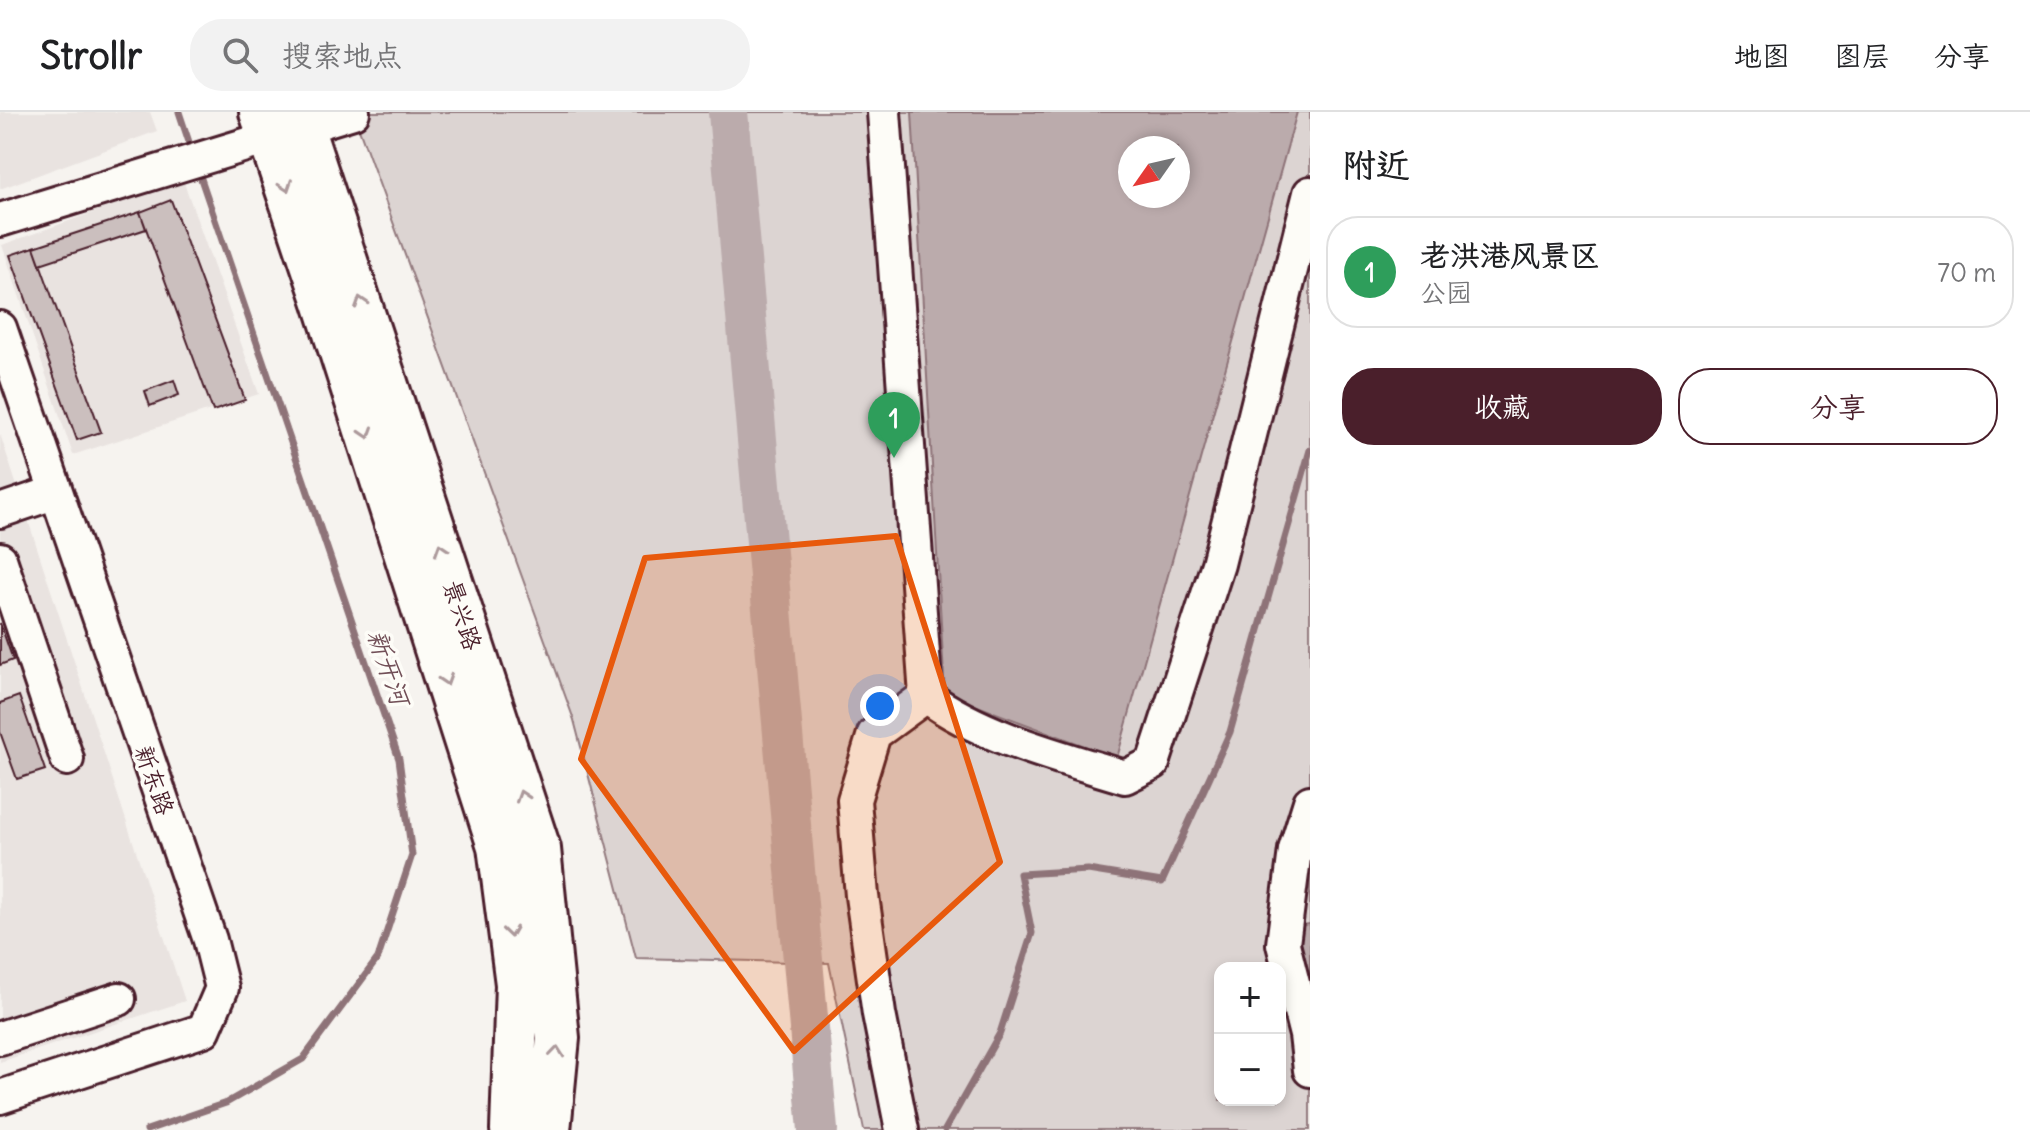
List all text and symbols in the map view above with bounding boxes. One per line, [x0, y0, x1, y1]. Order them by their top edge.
search box [190, 19, 750, 91]
text: Strollr [40, 32, 142, 79]
icon: search [218, 33, 262, 77]
text: 搜索地点 [282, 36, 402, 74]
text: 地图 [1734, 38, 1790, 74]
text: 图层 [1834, 38, 1890, 74]
text: 分享 [1934, 38, 1990, 74]
north arrow [1118, 136, 1190, 208]
text: 附近 [1342, 143, 1410, 186]
one-way arrow [276, 178, 292, 192]
text: 老洪港风景区 [1420, 236, 1600, 274]
text: 1 [1365, 256, 1375, 289]
text: 70 m [1937, 256, 1996, 289]
text: 公园 [1420, 276, 1472, 309]
one-way arrow [354, 295, 370, 309]
button: 收藏 [1342, 368, 1662, 445]
button: 分享 [1678, 368, 1998, 445]
pin: 1 [868, 392, 920, 458]
one-way arrow [358, 425, 374, 439]
one-way arrow [435, 543, 451, 557]
street label: 景兴路 [438, 576, 488, 654]
water label: 新开河 [361, 625, 419, 713]
one-way arrow [437, 673, 453, 687]
your location [860, 686, 900, 726]
street label: 新东路 [129, 741, 181, 819]
one-way arrow [515, 790, 531, 804]
one-way arrow [501, 925, 518, 938]
map controls [1214, 962, 1286, 1106]
button: + [1214, 962, 1286, 1034]
button: − [1214, 1034, 1286, 1106]
one-way arrow [548, 1045, 565, 1058]

